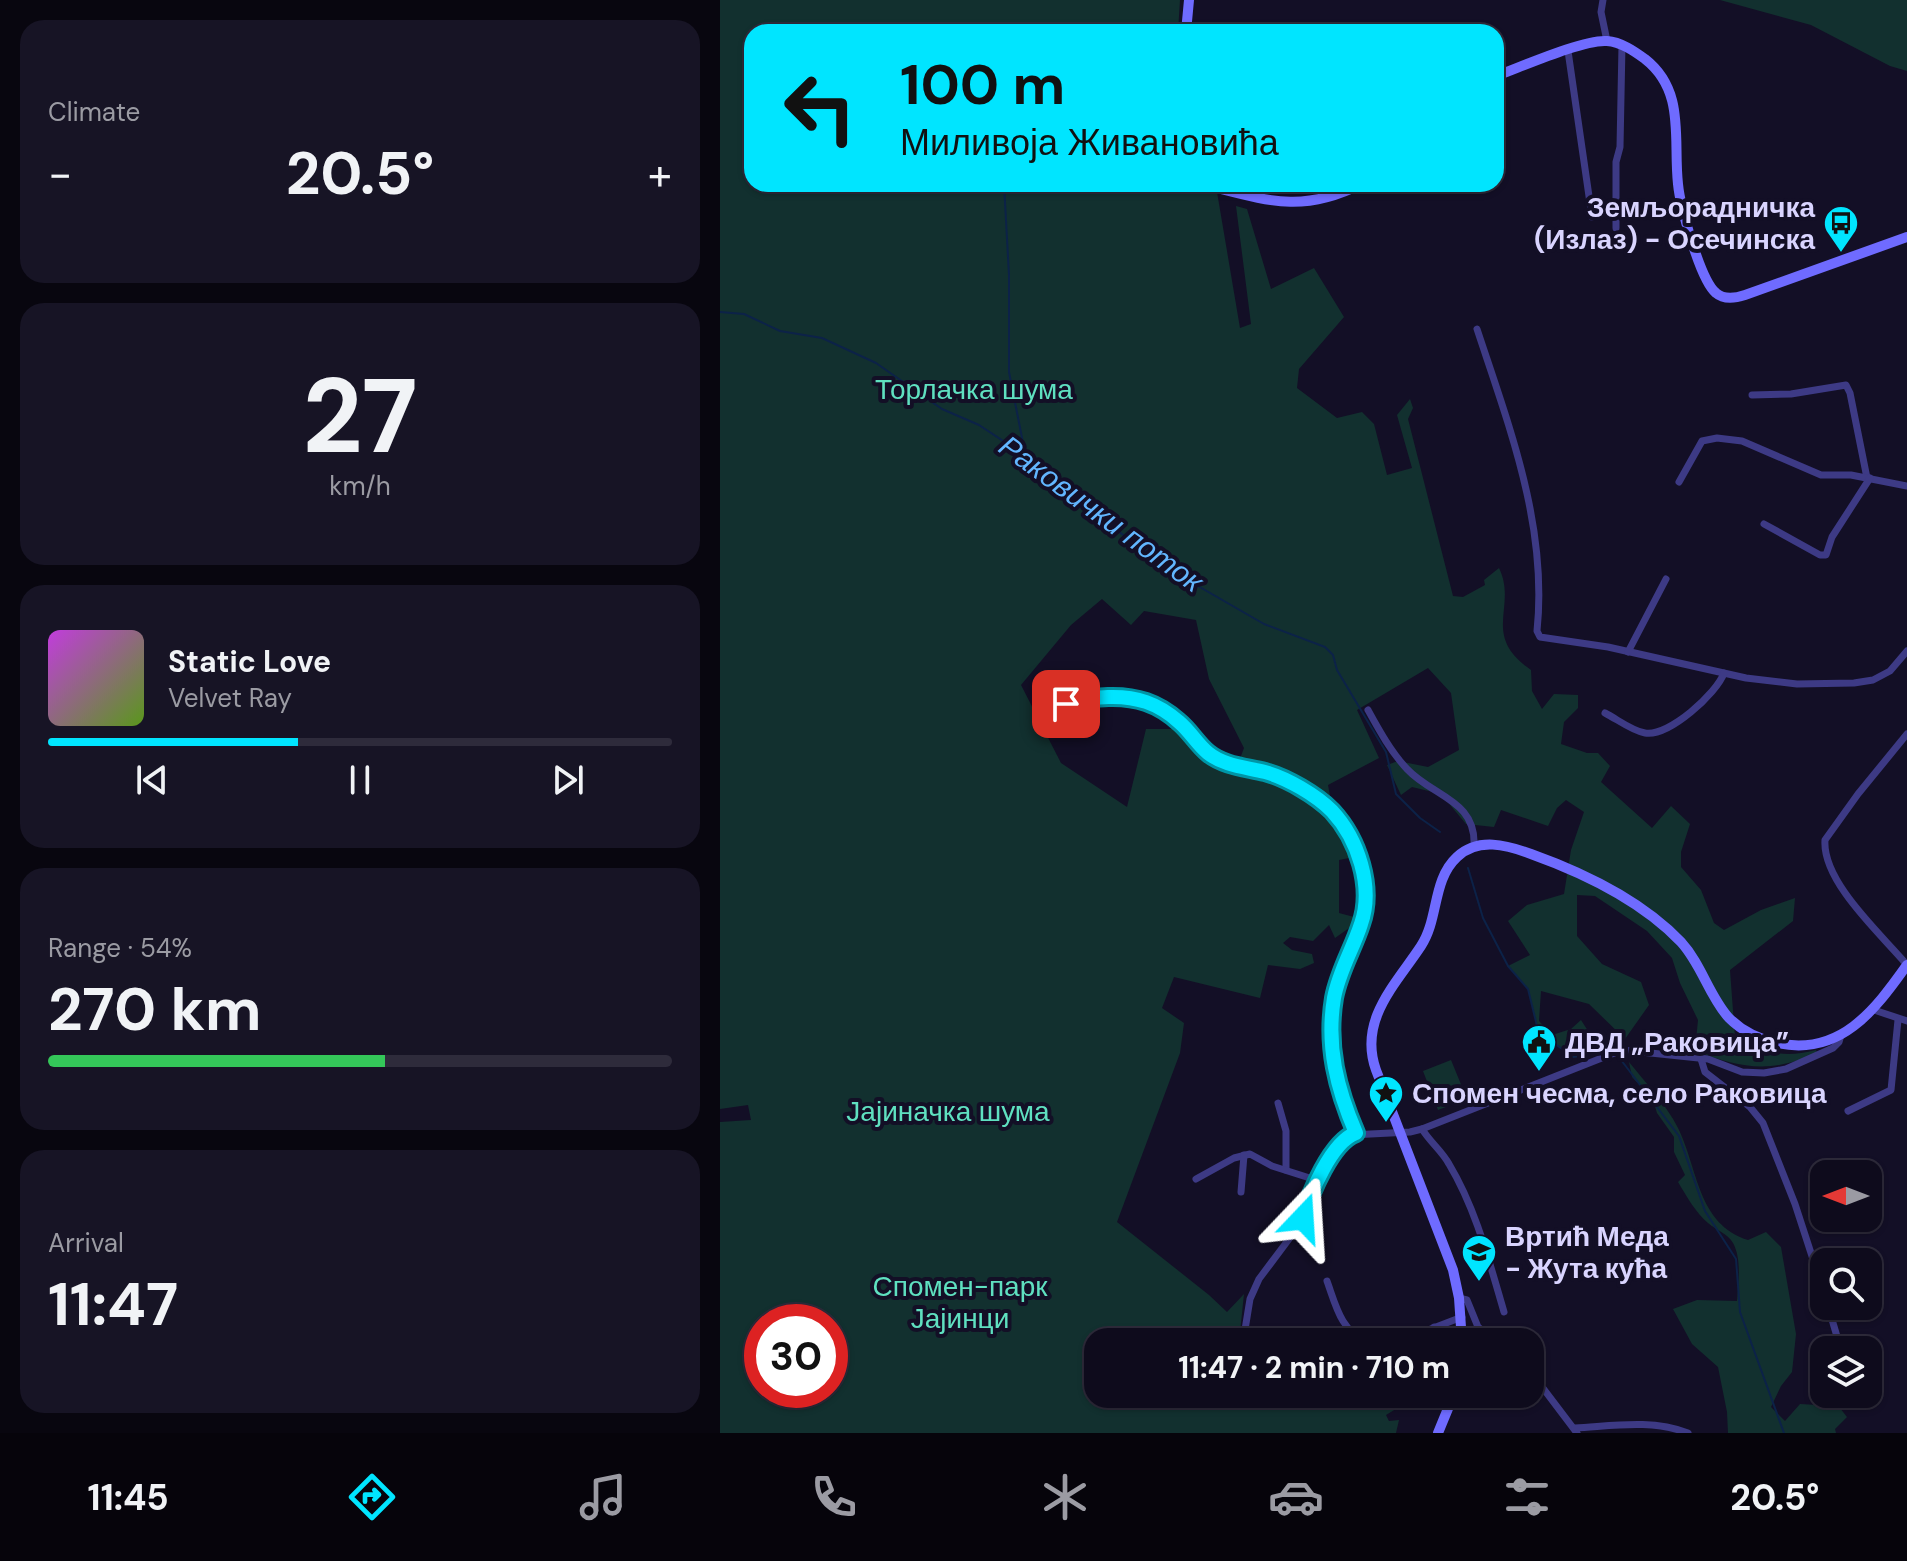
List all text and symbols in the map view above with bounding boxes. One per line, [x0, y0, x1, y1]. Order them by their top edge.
text: 100 m [900, 48, 1065, 121]
icon: left [768, 56, 872, 160]
text: Climate [48, 95, 140, 129]
text: Миливоја Живановића [900, 119, 1279, 166]
text: 20.5° [286, 134, 434, 213]
text: − [48, 145, 72, 203]
text: + [648, 145, 672, 203]
place label: Земљорадничка (Излаз) - Осечинска [1534, 189, 1815, 258]
bus stop icon: Земљорадничка (Излаз) - Осечинска [1822, 204, 1860, 254]
text: 27 [302, 349, 418, 484]
park label: Торлачка шума [875, 371, 1073, 408]
water label: Раковички поток [991, 426, 1213, 602]
text: km/h [329, 469, 391, 503]
text: Static Love [168, 642, 331, 681]
pin [1032, 670, 1100, 738]
text: Velvet Ray [168, 681, 292, 715]
icon: arrive [1044, 682, 1088, 726]
icon: previous [130, 758, 174, 802]
icon: pause [338, 758, 382, 802]
icon: next [546, 758, 590, 802]
text: Range · 54% [48, 931, 192, 965]
text: 270 km [48, 970, 262, 1049]
public building icon: ДВД „Раковица” [1520, 1023, 1558, 1073]
place label: ДВД „Раковица” [1565, 1024, 1789, 1061]
place icon: Спомен чесма, село Раковица [1367, 1074, 1405, 1124]
place label: Спомен чесма, село Раковица [1412, 1075, 1827, 1112]
park label: Јајиначка шума [846, 1093, 1050, 1130]
north arrow [1810, 1160, 1882, 1232]
map controls [1810, 1160, 1882, 1408]
position arrow [1261, 1176, 1345, 1260]
place label: Вртић Меда - Жута кућа [1505, 1218, 1669, 1287]
text: Arrival [48, 1226, 124, 1260]
school or university icon: Вртић Меда - Жута кућа [1460, 1233, 1498, 1283]
button: search [1810, 1248, 1882, 1320]
text: 11:47 [48, 1265, 178, 1344]
park label: Спомен-парк Јајинци [873, 1268, 1048, 1337]
speed limit sign: 30 [744, 1304, 848, 1408]
button: layers [1810, 1336, 1882, 1408]
text: 11:47 · 2 min · 710 m [1178, 1348, 1450, 1387]
icon: directions [344, 1469, 400, 1525]
icon: music [575, 1469, 631, 1525]
icon: phone [806, 1469, 862, 1525]
icon: climate [1037, 1469, 1093, 1525]
icon: car [1268, 1469, 1324, 1525]
icon: filters [1499, 1469, 1555, 1525]
text: 11:45 [88, 1474, 169, 1521]
text: 20.5° [1730, 1474, 1819, 1521]

